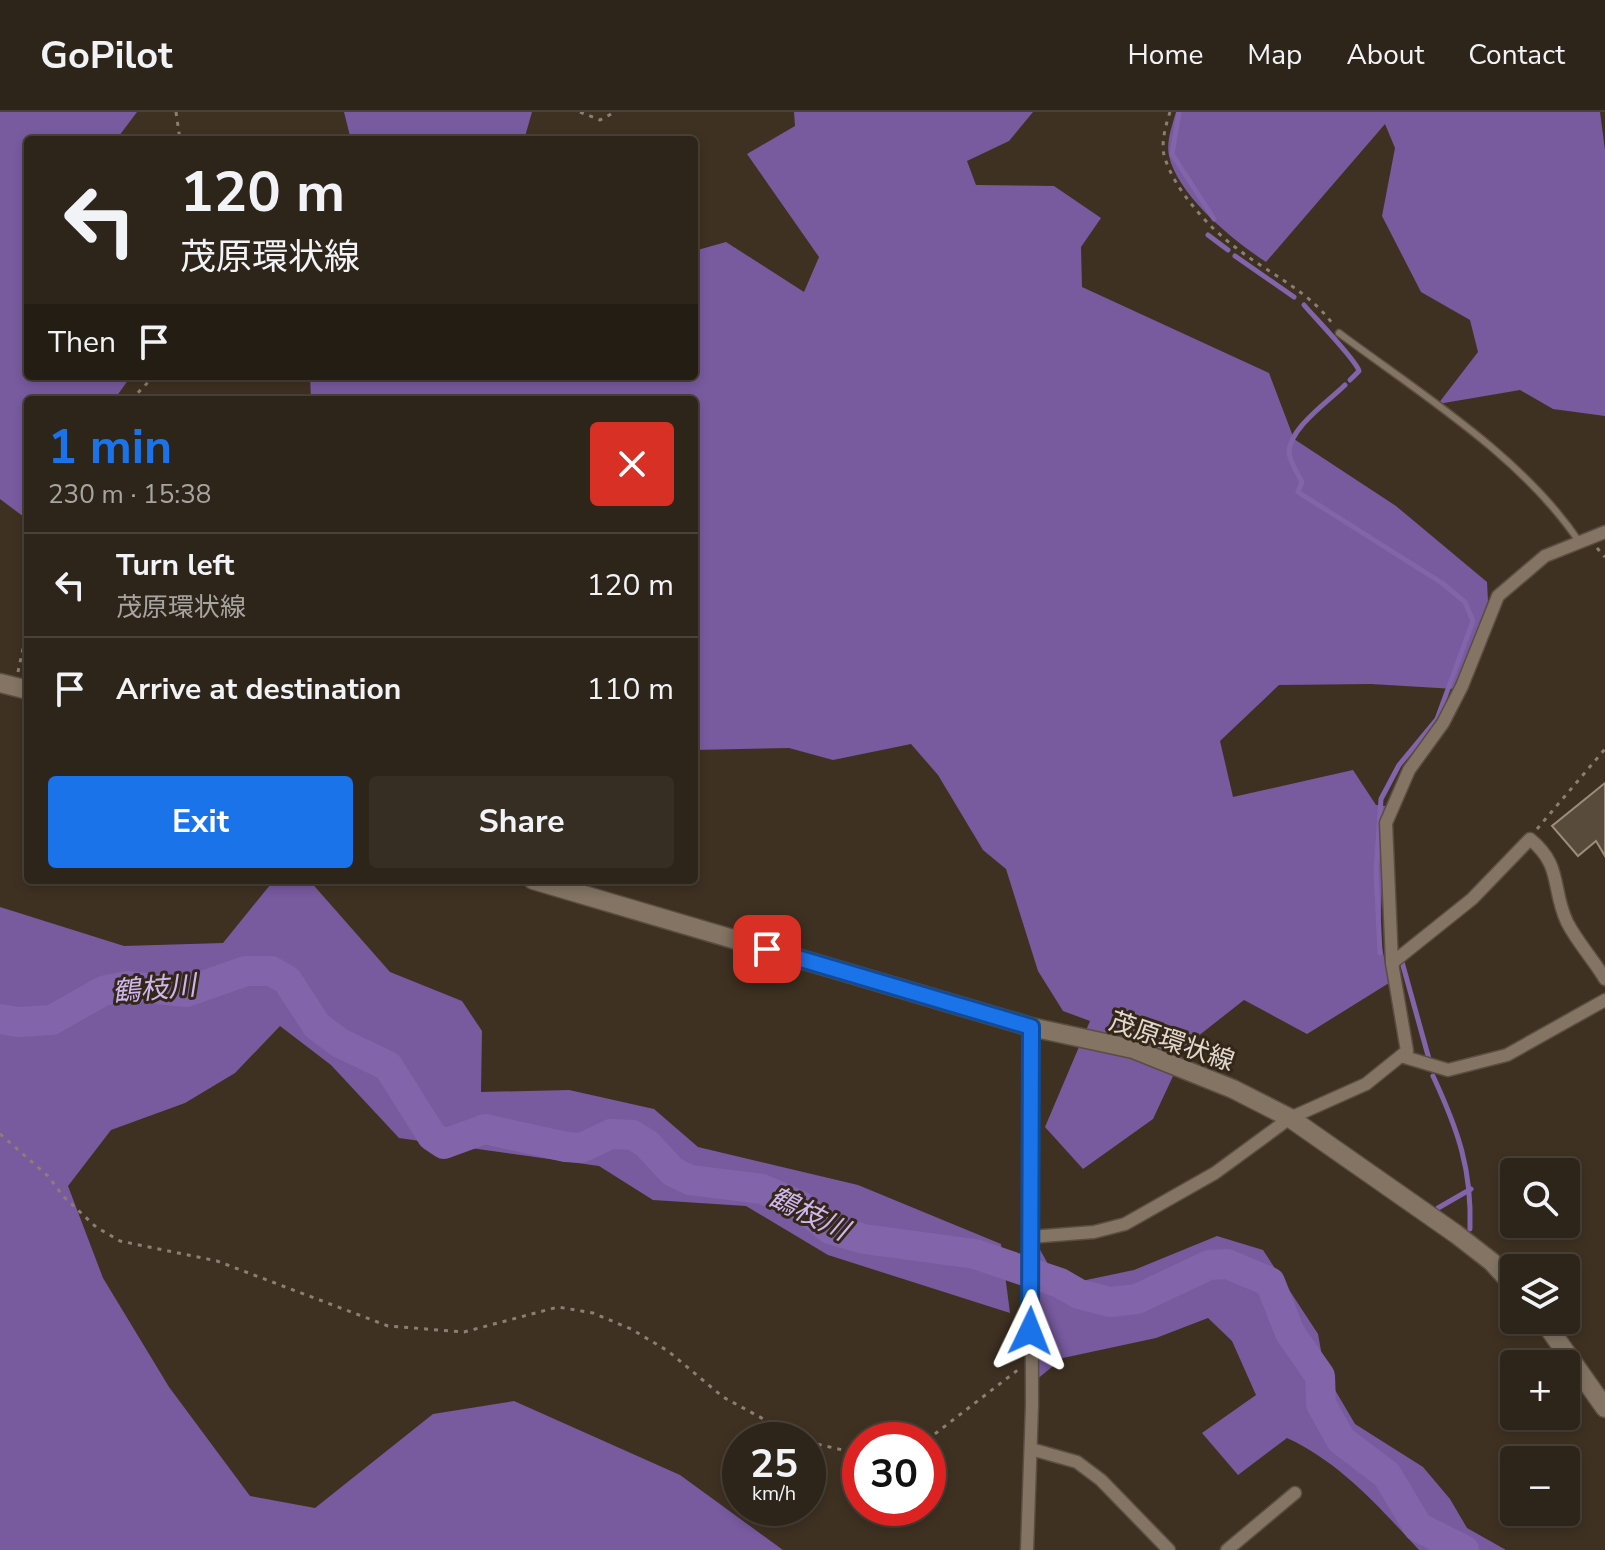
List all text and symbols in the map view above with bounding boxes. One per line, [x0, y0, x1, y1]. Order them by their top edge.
text: GoPilot [40, 30, 173, 81]
text: Home [1128, 36, 1203, 74]
text: Map [1247, 36, 1302, 74]
text: About [1346, 36, 1424, 74]
text: Contact [1468, 36, 1565, 74]
text: 120 m [180, 154, 345, 231]
icon: left [48, 168, 152, 272]
text: 茂原環状線 [180, 233, 360, 282]
icon: arrive [132, 320, 176, 364]
text: Then [48, 322, 116, 363]
text: 1 min [48, 414, 172, 480]
button: close [590, 422, 674, 506]
text: 230 m · 15:38 [48, 477, 211, 512]
text: Turn left [116, 545, 234, 586]
icon: left [48, 563, 92, 607]
text: 120 m [587, 565, 674, 606]
text: 茂原環状線 [116, 590, 246, 625]
icon: arrive [48, 667, 92, 711]
text: Arrive at destination [116, 669, 401, 710]
text: 110 m [587, 669, 674, 710]
button: Exit [48, 776, 353, 868]
button: Share [369, 776, 674, 868]
pin [733, 915, 801, 983]
icon: arrive [745, 927, 789, 971]
water label: 鶴枝川 [111, 966, 201, 1012]
street label: 茂原環状線 [1105, 1004, 1239, 1079]
map controls [1500, 1158, 1580, 1526]
button: search [1500, 1158, 1580, 1238]
water label: 鶴枝川 [762, 1178, 857, 1251]
button: layers [1500, 1254, 1580, 1334]
position arrow [988, 1289, 1072, 1373]
button: + [1500, 1350, 1580, 1430]
speed limit sign: 30 [842, 1422, 946, 1526]
text: 25 [750, 1437, 798, 1491]
button: − [1500, 1446, 1580, 1526]
text: km/h [752, 1480, 796, 1507]

